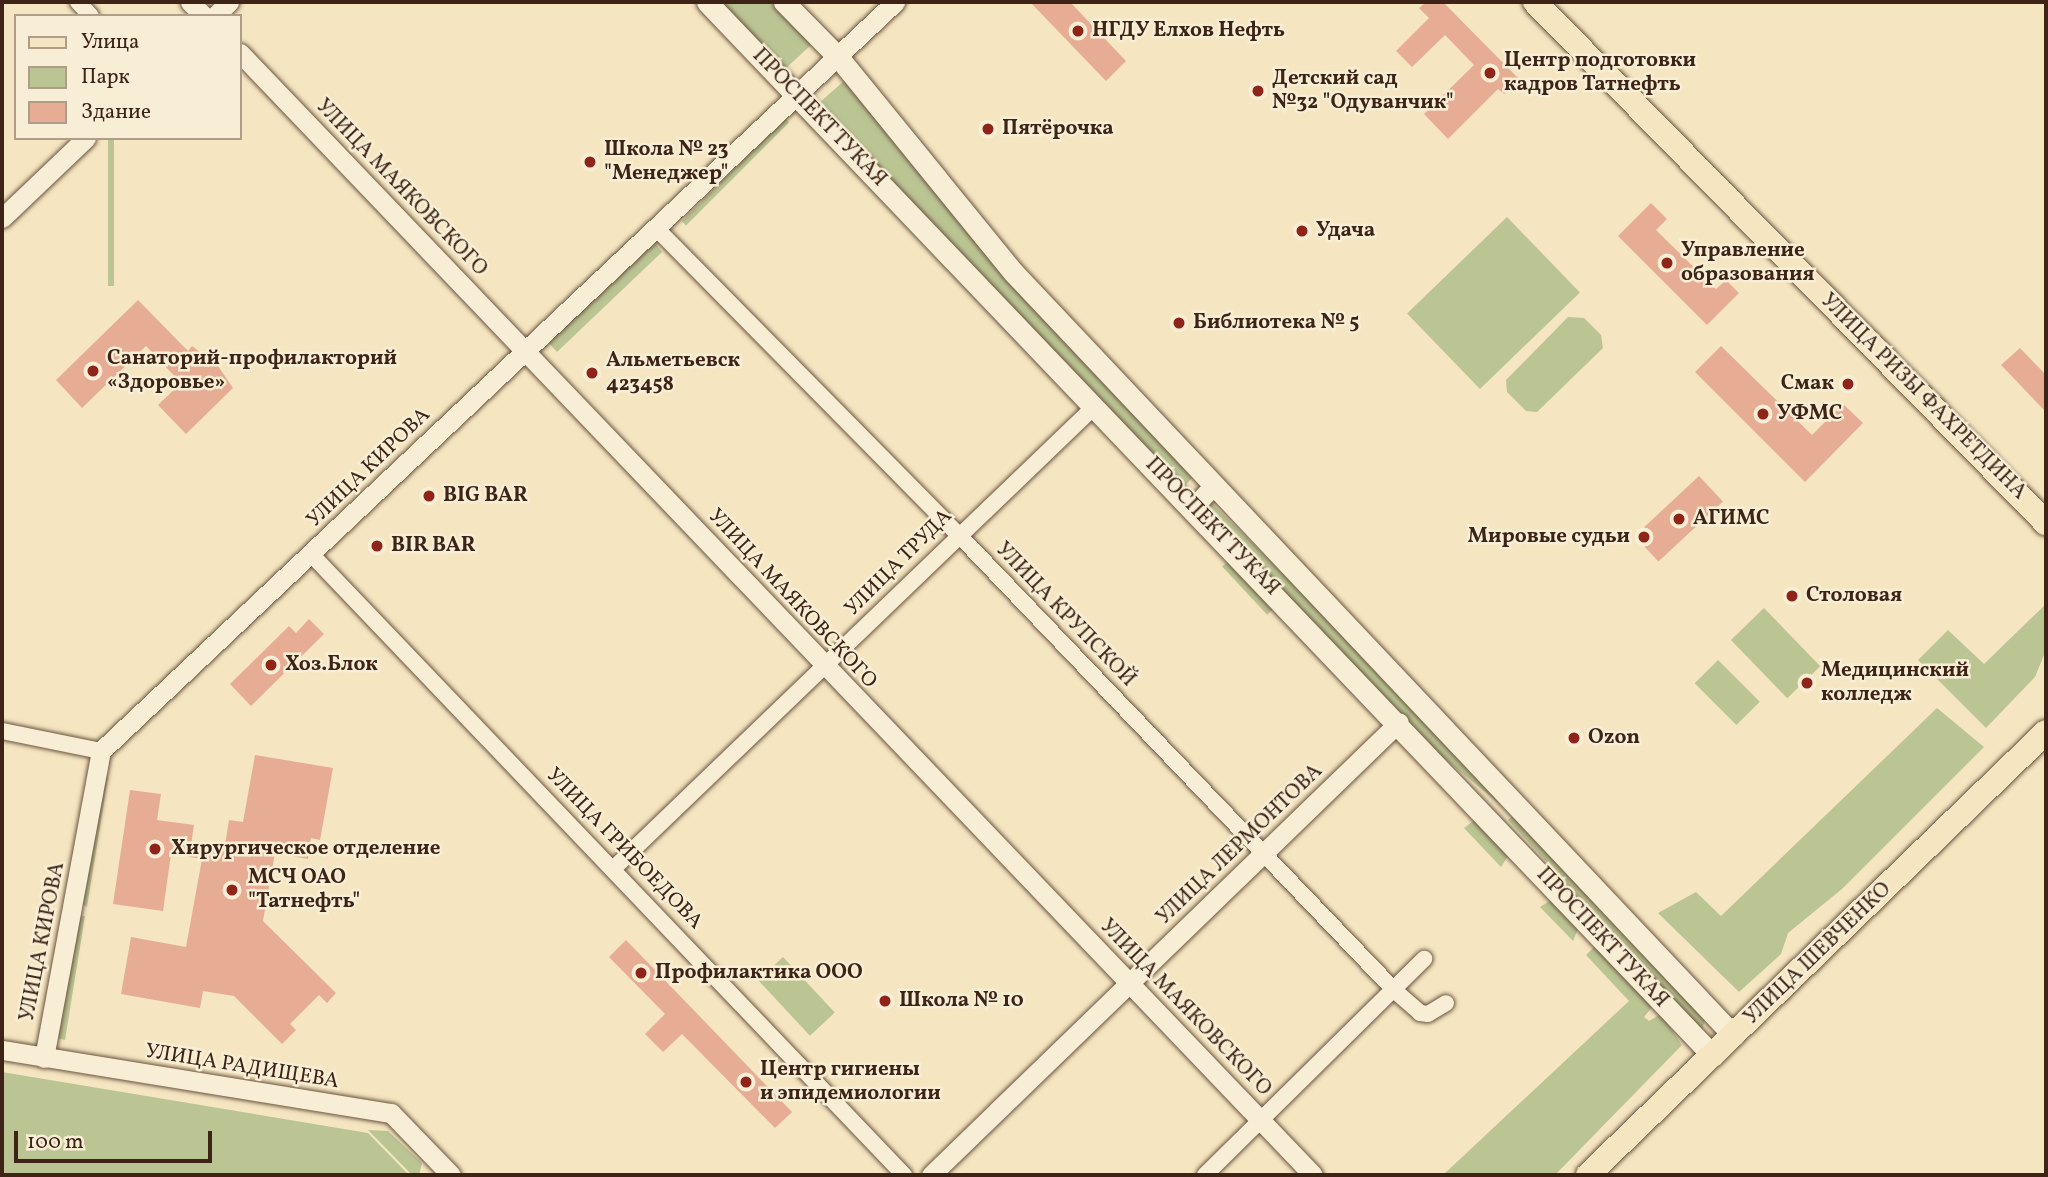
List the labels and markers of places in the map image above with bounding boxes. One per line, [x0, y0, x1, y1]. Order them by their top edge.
place label: НГДУ Елхов Нефть [1092, 18, 1286, 44]
marker: НГДУ Елхов Нефть [1070, 23, 1086, 39]
place label: Центр подготовки кадров Татнефть [1504, 48, 1696, 98]
marker: Центр подготовки кадров Татнефть [1482, 65, 1498, 81]
place label: Детский сад №32 "Одуванчик" [1272, 66, 1454, 116]
marker: Детский сад №32 "Одуванчик" [1250, 83, 1266, 99]
place label: Пятёрочка [1002, 116, 1114, 142]
marker: Пятёрочка [980, 121, 996, 137]
place label: Школа № 23 "Менеджер" [604, 137, 729, 187]
marker: Школа № 23 "Менеджер" [582, 154, 598, 170]
place label: Удача [1316, 218, 1375, 244]
marker: Удача [1294, 223, 1310, 239]
place label: Управление образования [1681, 238, 1814, 288]
marker: Управление образования [1659, 255, 1675, 271]
place label: Библиотека № 5 [1193, 310, 1359, 336]
marker: Библиотека № 5 [1171, 315, 1187, 331]
place label: Санаторий-профилакторий «Здоровье» [107, 346, 397, 396]
place label: Альметьевск 423458 [606, 348, 740, 398]
marker: Санаторий-профилакторий «Здоровье» [85, 363, 101, 379]
marker: Альметьевск 423458 [584, 365, 600, 381]
place label: Смак [1781, 371, 1834, 397]
marker: Смак [1840, 376, 1856, 392]
place label: УФМС [1777, 401, 1842, 427]
marker: УФМС [1755, 406, 1771, 422]
place label: BIG BAR [443, 483, 528, 509]
marker: BIG BAR [421, 488, 437, 504]
place label: АГИМС [1693, 506, 1770, 532]
marker: АГИМС [1671, 511, 1687, 527]
place label: Мировые судьи [1468, 524, 1630, 550]
marker: Мировые судьи [1636, 529, 1652, 545]
place label: BIR BAR [391, 533, 475, 559]
marker: BIR BAR [369, 538, 385, 554]
place label: Столовая [1806, 583, 1902, 609]
marker: Столовая [1784, 588, 1800, 604]
place label: Хоз.Блок [285, 652, 378, 678]
marker: Хоз.Блок [263, 657, 279, 673]
place label: Медицинский колледж [1821, 658, 1969, 708]
marker: Медицинский колледж [1799, 675, 1815, 691]
place label: Ozon [1588, 725, 1640, 751]
marker: Ozon [1566, 730, 1582, 746]
place label: Хирургическое отделение [171, 836, 440, 862]
marker: Хирургическое отделение [145, 839, 165, 859]
place label: МСЧ ОАО "Татнефть" [248, 865, 360, 915]
marker: МСЧ ОАО "Татнефть" [222, 880, 242, 900]
place label: Профилактика ООО [655, 960, 863, 986]
marker: Профилактика ООО [633, 965, 649, 981]
place label: Школа № 10 [899, 988, 1024, 1014]
marker: Школа № 10 [877, 993, 893, 1009]
place label: Центр гигиены и эпидемиологии [760, 1057, 941, 1107]
marker: Центр гигиены и эпидемиологии [738, 1074, 754, 1090]

